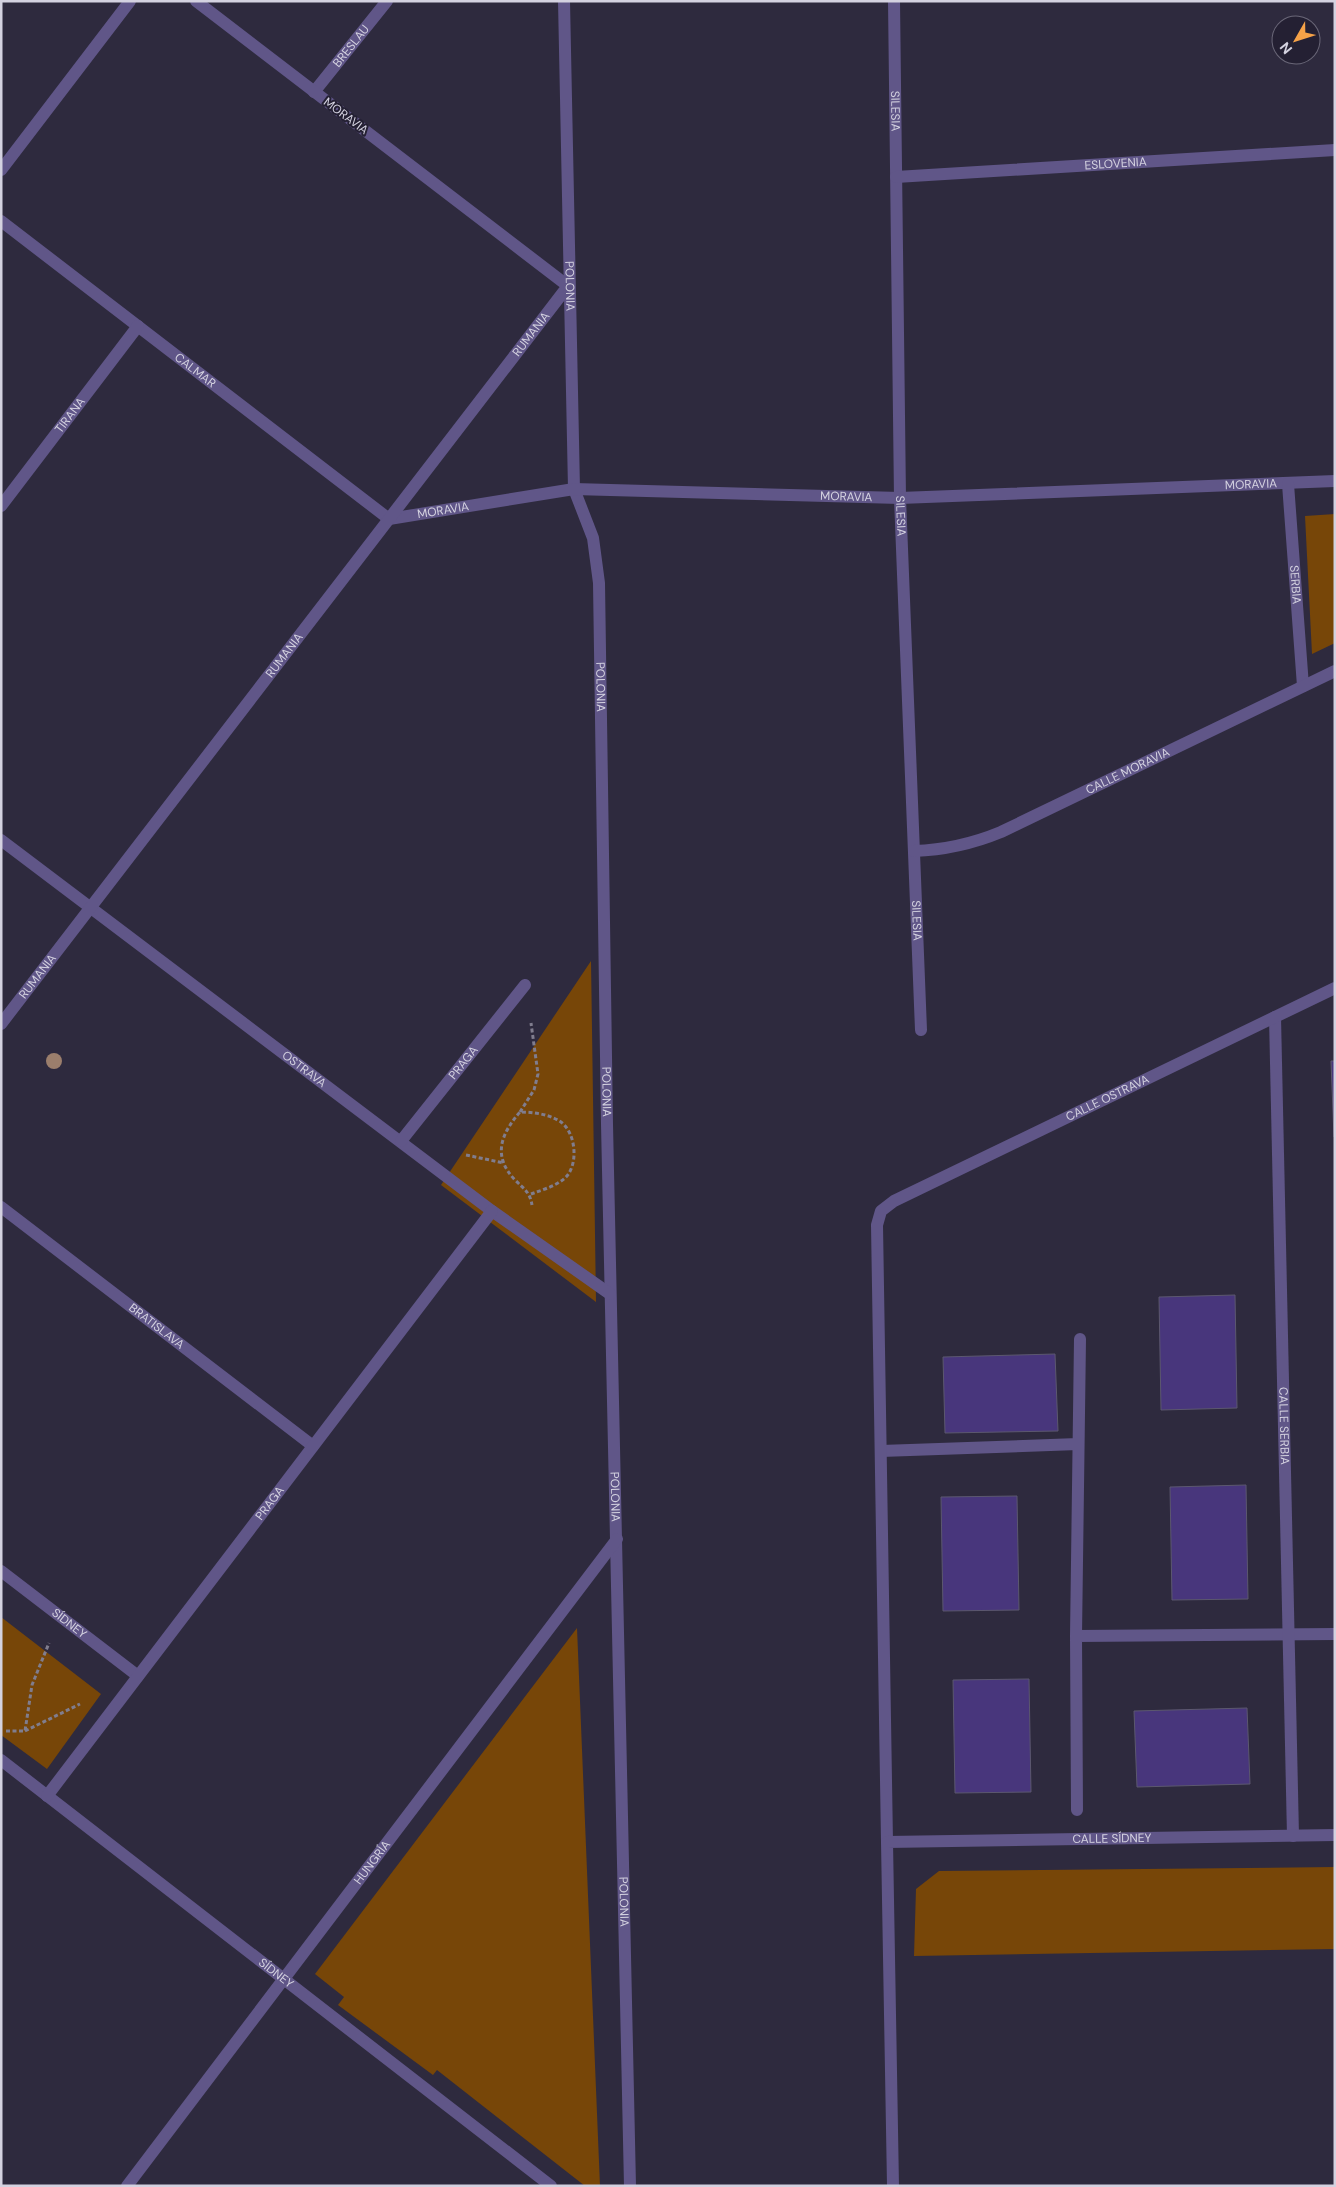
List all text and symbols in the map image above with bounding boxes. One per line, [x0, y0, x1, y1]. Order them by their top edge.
north arrow [1271, 15, 1321, 65]
street label: BRESLAU [329, 21, 373, 70]
text: N [1276, 39, 1296, 58]
street label: SILESIA [887, 91, 904, 131]
street label: MORAVIA [320, 94, 372, 138]
street label: ESLOVENIA [1084, 154, 1147, 173]
street label: POLONIA [561, 261, 578, 311]
street label: RUMANIA [509, 309, 553, 360]
street label: CALMAR [171, 349, 219, 391]
street label: TIRANA [51, 394, 89, 436]
street label: MORAVIA [1225, 475, 1277, 493]
street label: MORAVIA [820, 488, 873, 505]
street label: SILESIA [892, 495, 910, 537]
street label: MORAVIA [416, 498, 470, 522]
street label: SERBIA [1286, 565, 1305, 605]
street label: RUMANIA [262, 630, 307, 681]
street label: POLONIA [592, 662, 609, 712]
street label: CALLE MORAVIA [1083, 744, 1172, 798]
street label: SILESIA [908, 900, 925, 941]
street label: RUMANIA [15, 951, 60, 1002]
street label: PRAGA [445, 1043, 482, 1083]
street label: OSTRAVA [279, 1047, 330, 1091]
street label: POLONIA [598, 1067, 615, 1117]
street label: CALLE OSTRAVA [1063, 1071, 1152, 1125]
street label: BRATISLAVA [126, 1300, 188, 1353]
street label: CALLE SERBIA [1275, 1387, 1293, 1465]
street label: POLONIA [607, 1472, 624, 1522]
street label: PRAGA [252, 1483, 288, 1523]
street label: SÍDNEY [48, 1605, 90, 1642]
street label: CALLE SÍDNEY [1072, 1830, 1152, 1847]
street label: HUNGRÍA [350, 1837, 394, 1888]
street label: POLONIA [615, 1876, 632, 1927]
street label: SÍDNEY [255, 1954, 297, 1992]

